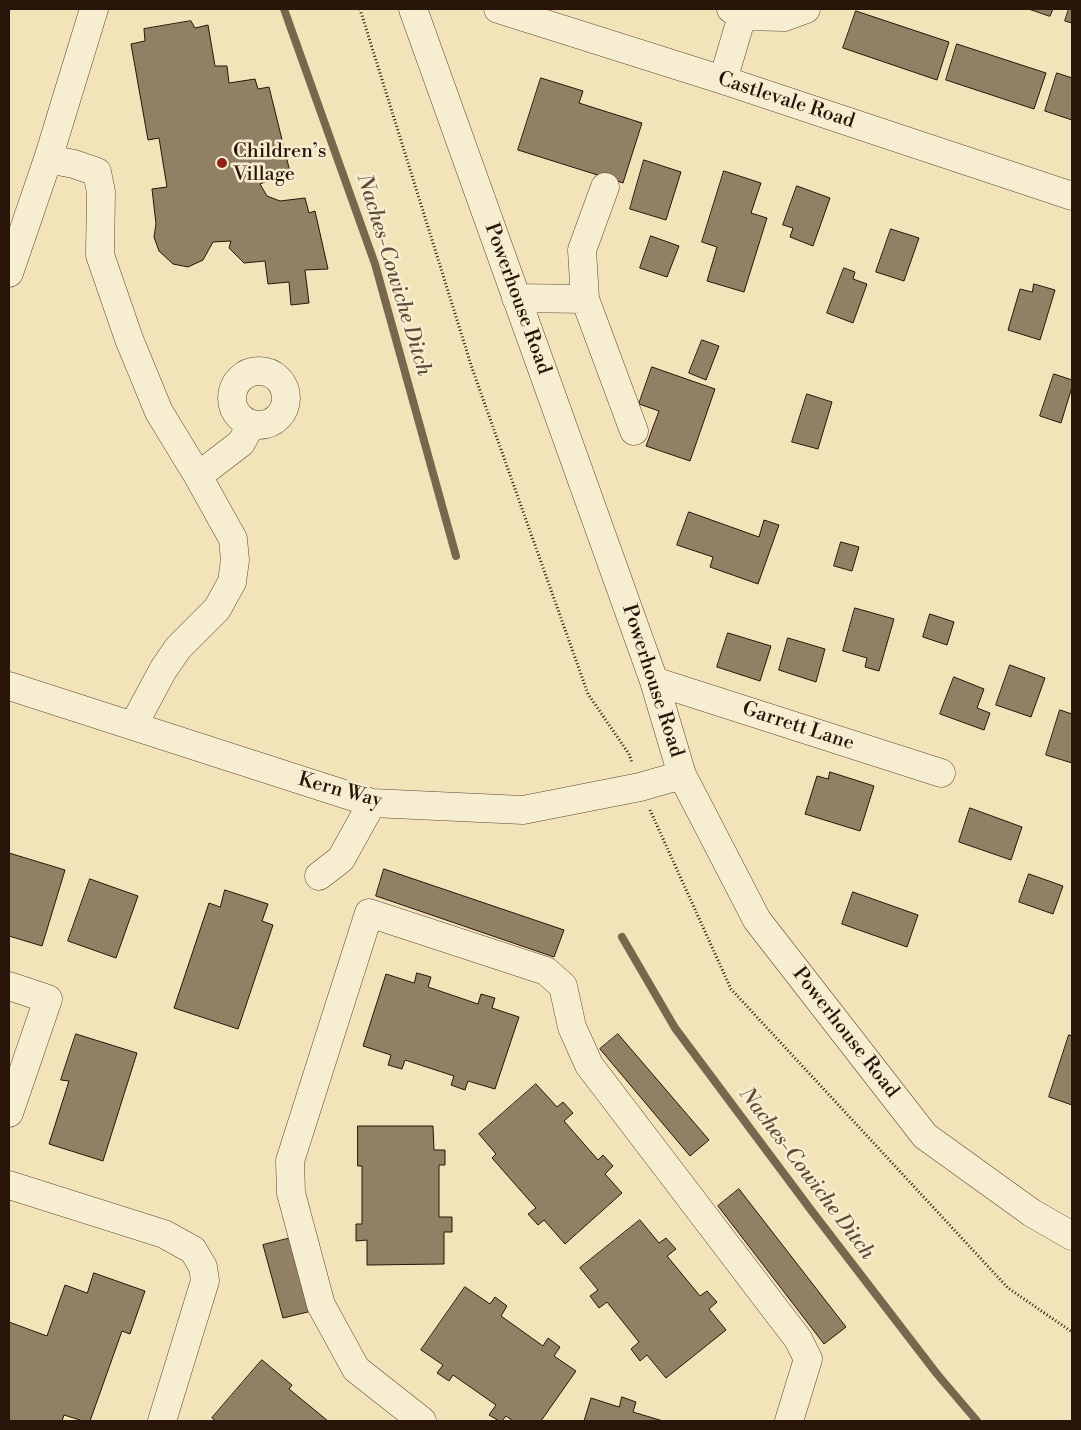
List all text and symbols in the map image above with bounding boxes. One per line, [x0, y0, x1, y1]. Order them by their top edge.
street label: Castlevale Road [715, 68, 857, 134]
place label: Children’s Village [233, 140, 327, 187]
marker: Children’s Village [215, 156, 229, 170]
water label: Naches-Cowiche Ditch [350, 171, 436, 379]
street label: Powerhouse Road [478, 220, 556, 378]
street label: Powerhouse Road [616, 602, 688, 760]
street label: Garrett Lane [739, 698, 857, 756]
street label: Kern Way [295, 768, 385, 814]
street label: Powerhouse Road [787, 963, 903, 1103]
water label: Naches-Cowiche Ditch [733, 1083, 879, 1265]

